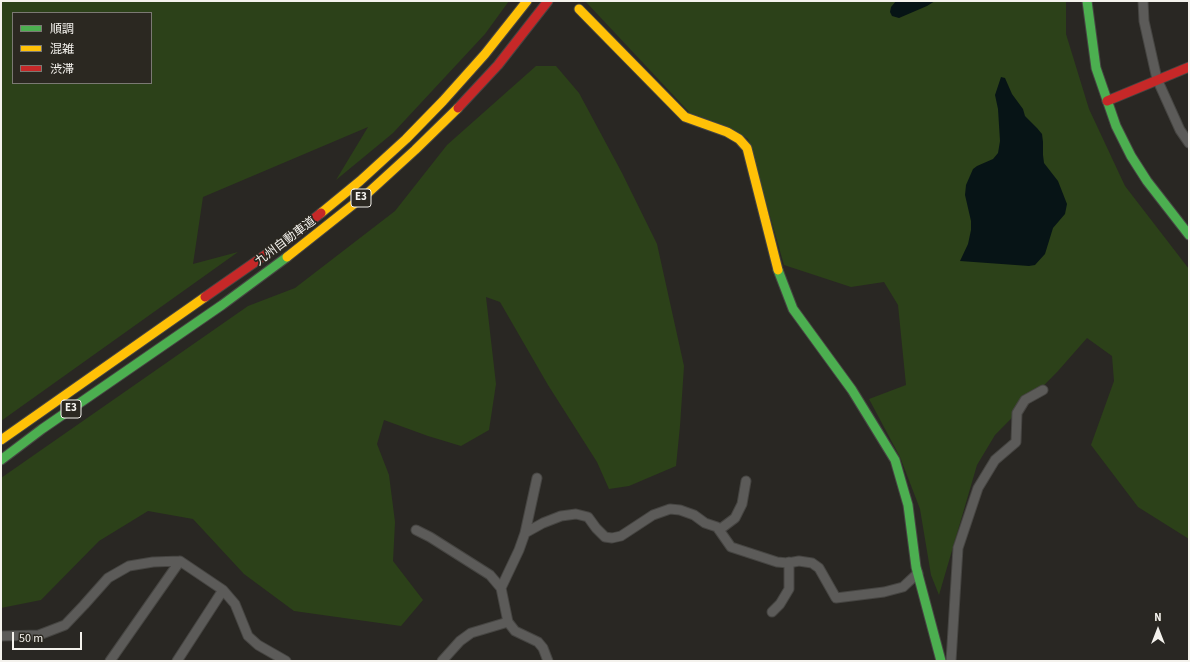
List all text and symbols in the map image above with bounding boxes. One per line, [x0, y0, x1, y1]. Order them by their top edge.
legend [12, 12, 152, 84]
text: 順調 [50, 21, 74, 38]
text: 混雑 [50, 41, 74, 58]
text: 渋滞 [50, 61, 74, 78]
road number: E3 [351, 189, 371, 207]
street label: 九州自動車道 [253, 215, 319, 269]
road number: E3 [61, 400, 81, 418]
north arrow [1138, 610, 1178, 650]
text: N [1154, 610, 1162, 625]
scale bar [14, 624, 84, 650]
text: 50 m [19, 630, 43, 647]

